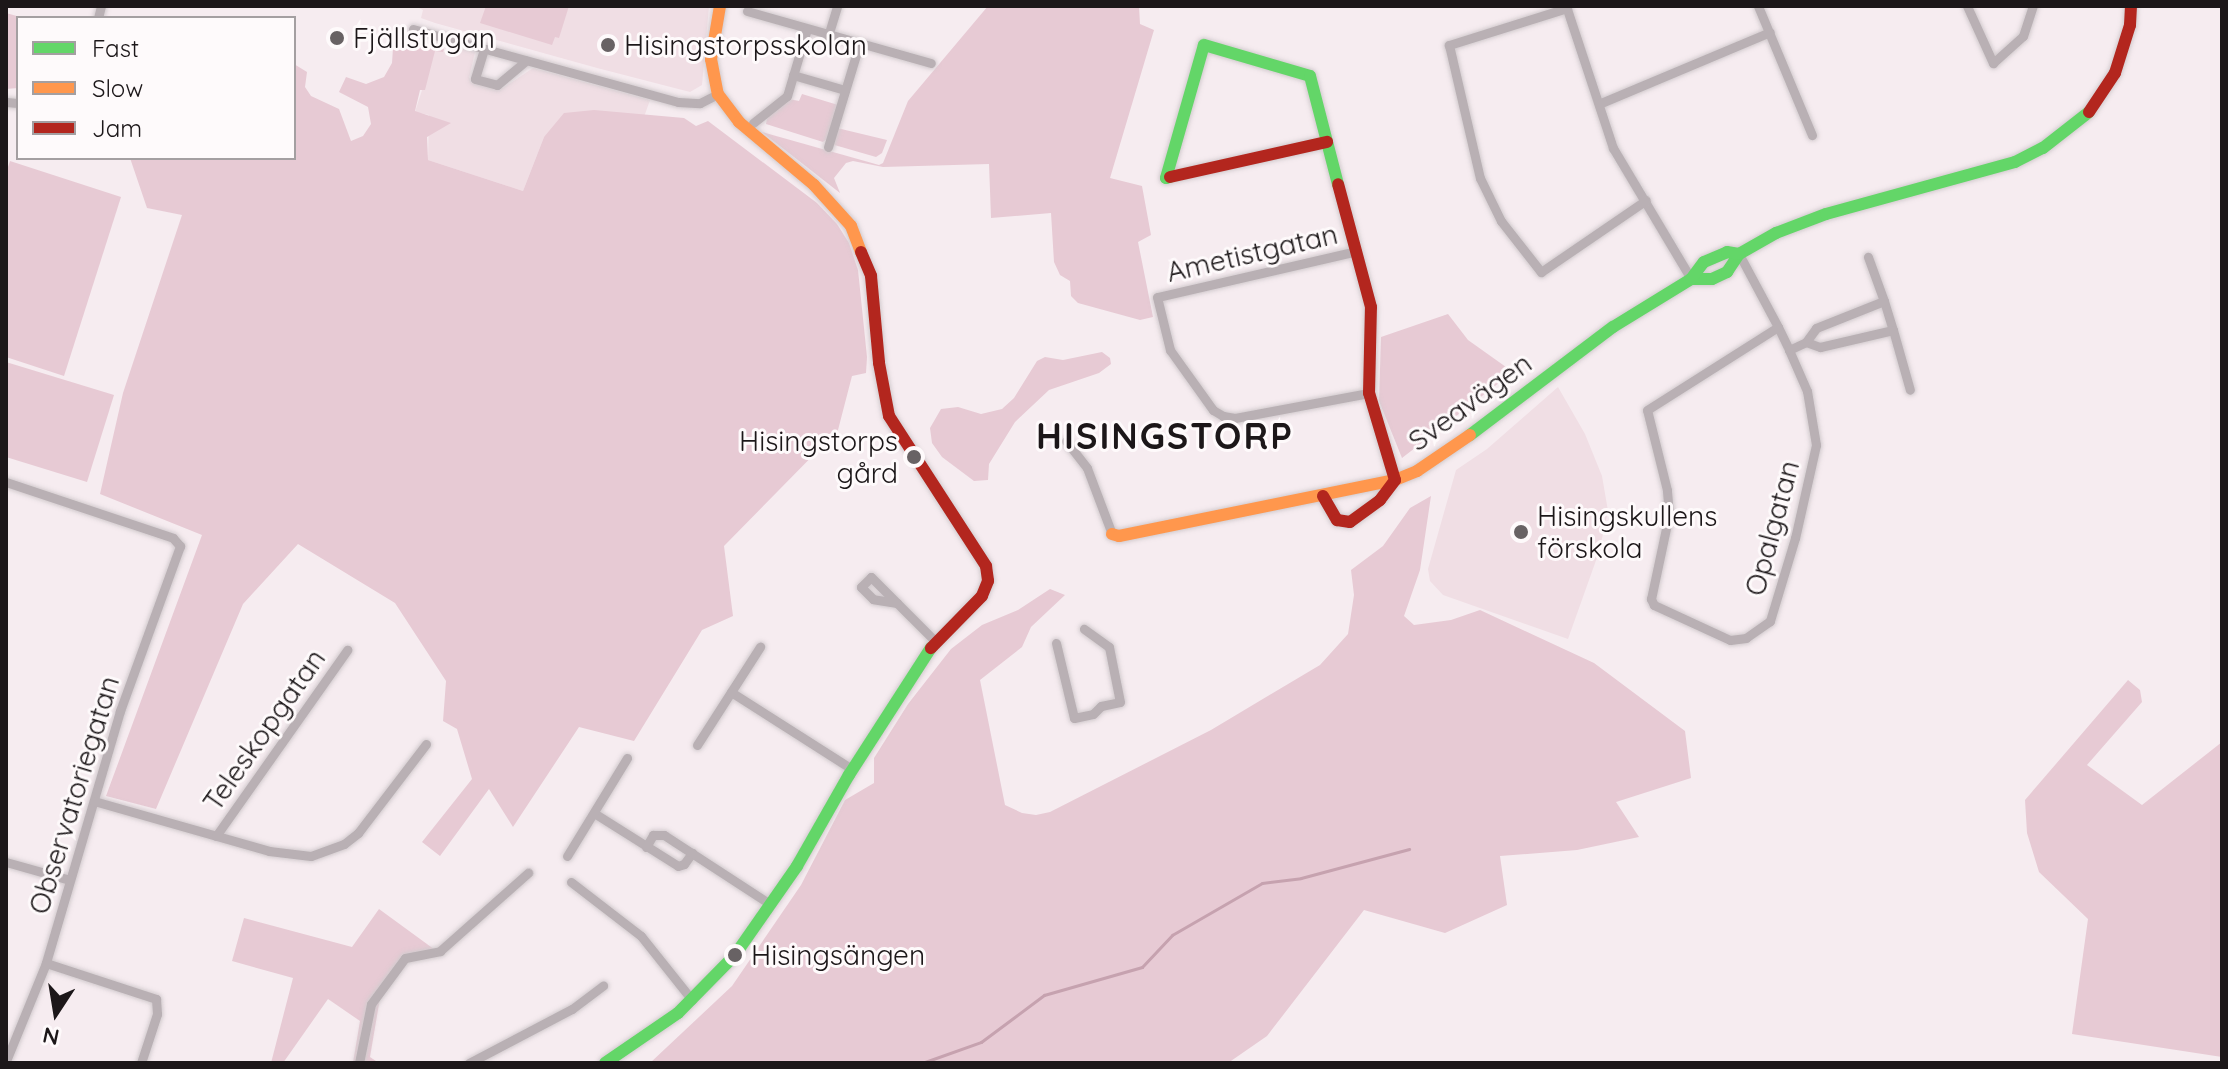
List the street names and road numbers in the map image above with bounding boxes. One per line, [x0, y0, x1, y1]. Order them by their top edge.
street label: Ametistgatan [1163, 217, 1341, 289]
street label: Sveavägen [1402, 346, 1538, 458]
street label: Opalgatan [1738, 457, 1806, 599]
street label: Teleskopgatan [196, 643, 332, 817]
street label: Observatoriegatan [22, 672, 126, 918]

